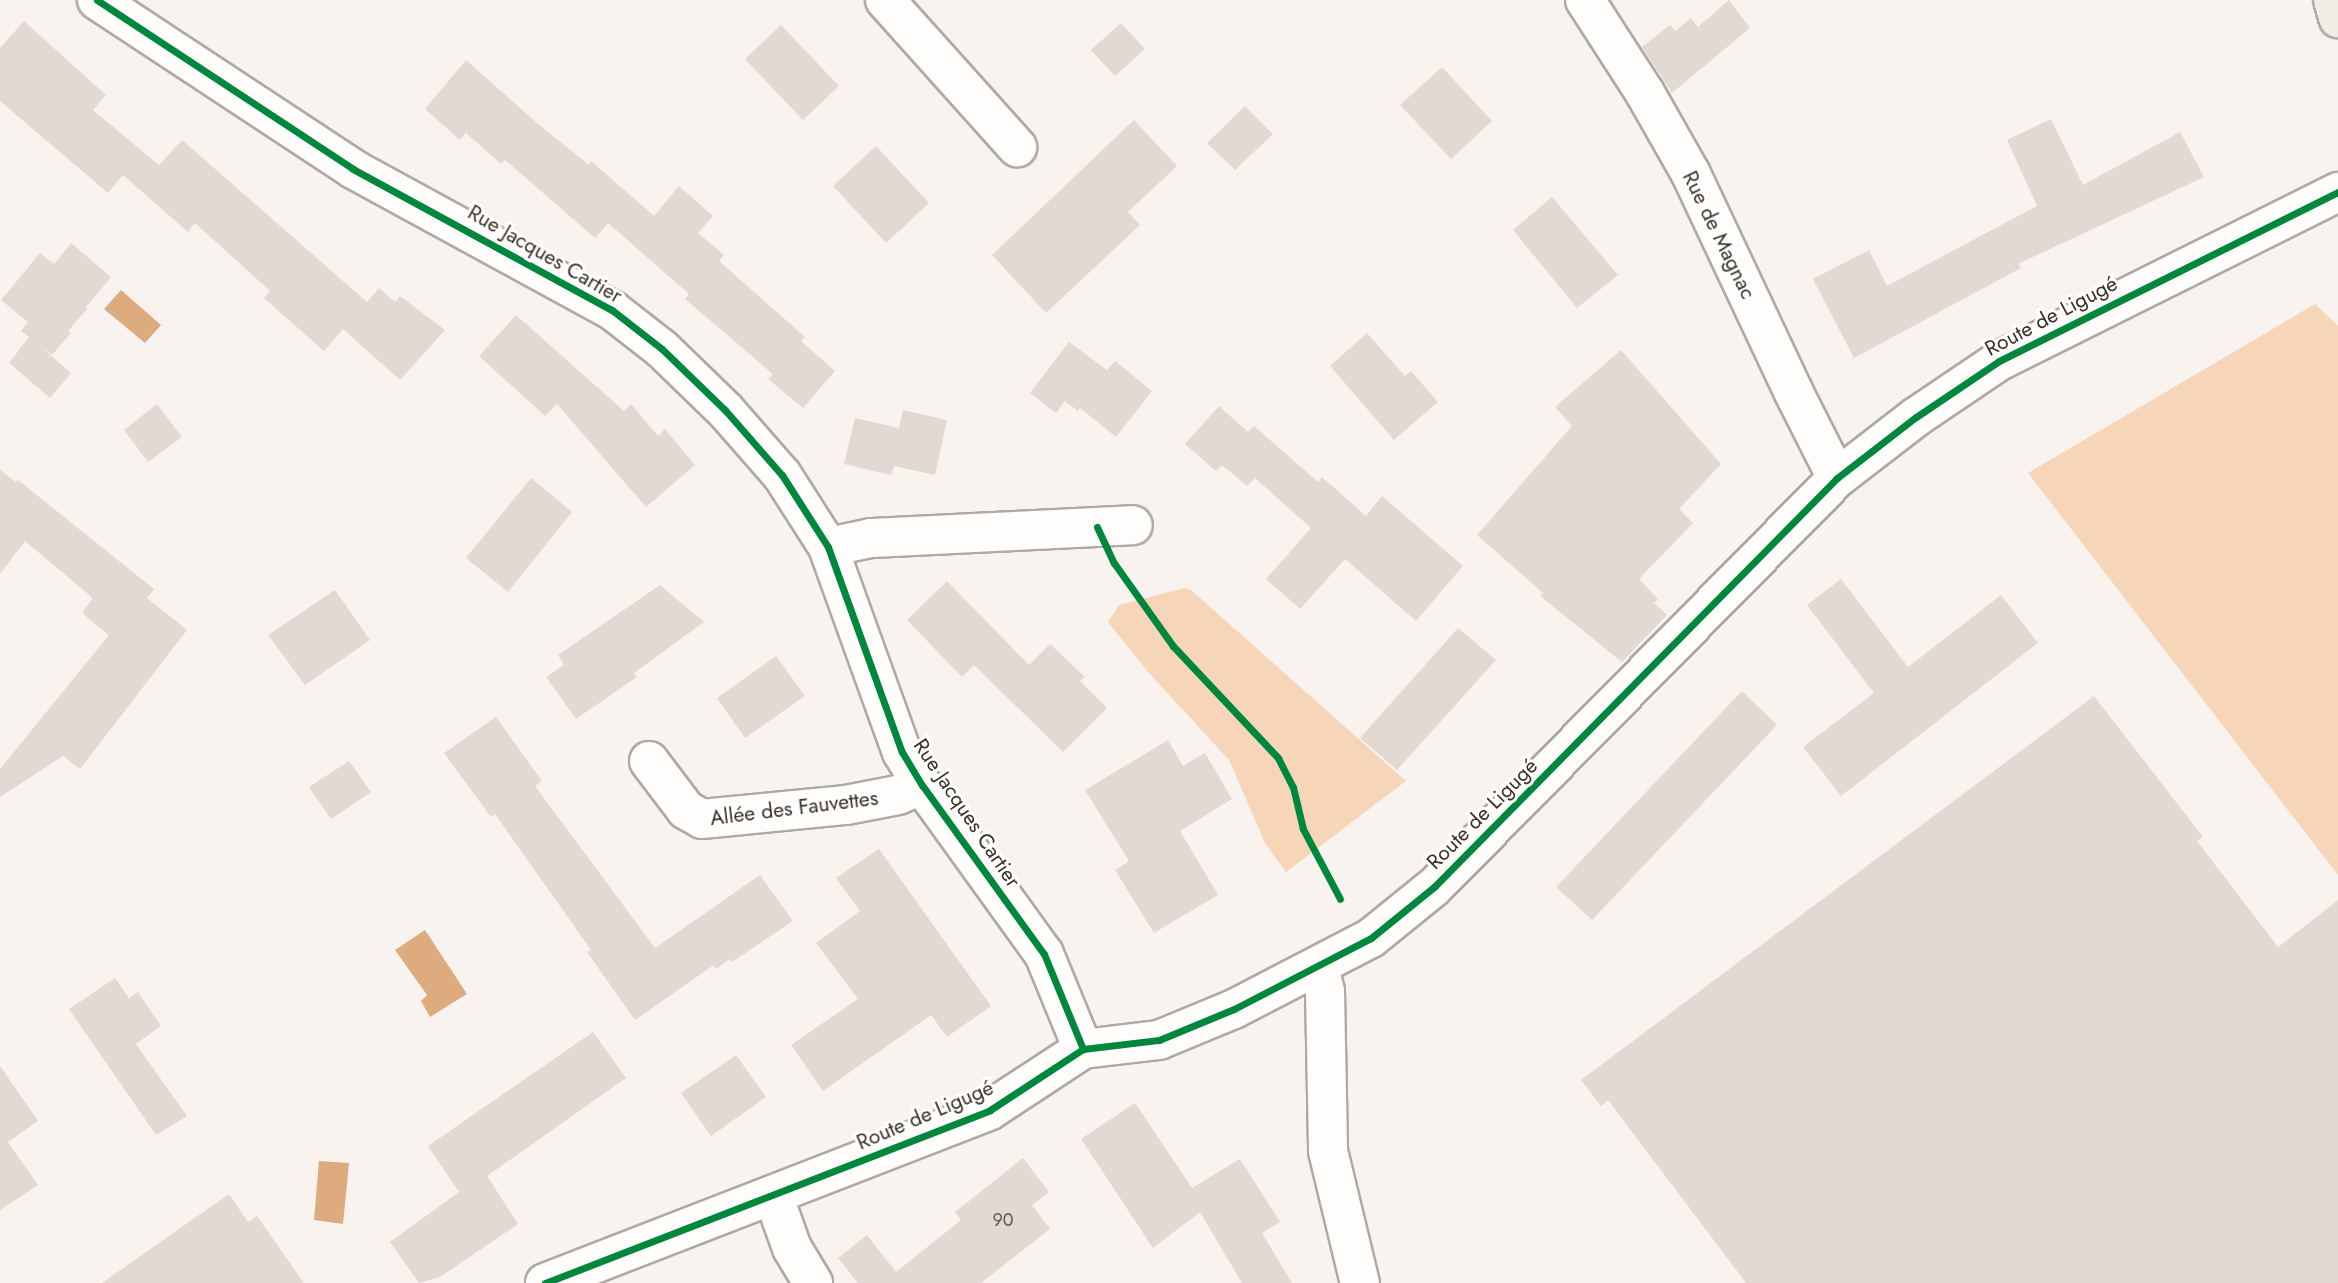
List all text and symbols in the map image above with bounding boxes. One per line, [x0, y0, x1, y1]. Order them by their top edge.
street label: Rue de Magnac [1677, 167, 1761, 303]
street label: Rue Jacques Cartier [463, 200, 627, 308]
street label: Route de Ligugé [1981, 271, 2121, 361]
street label: Rue Jacques Cartier [908, 734, 1026, 892]
street label: Route de Ligugé [1421, 753, 1543, 875]
street label: Allée des Fauvettes [709, 785, 879, 831]
street label: Route de Ligugé [853, 1075, 997, 1155]
house number: 90 [992, 1209, 1014, 1231]

